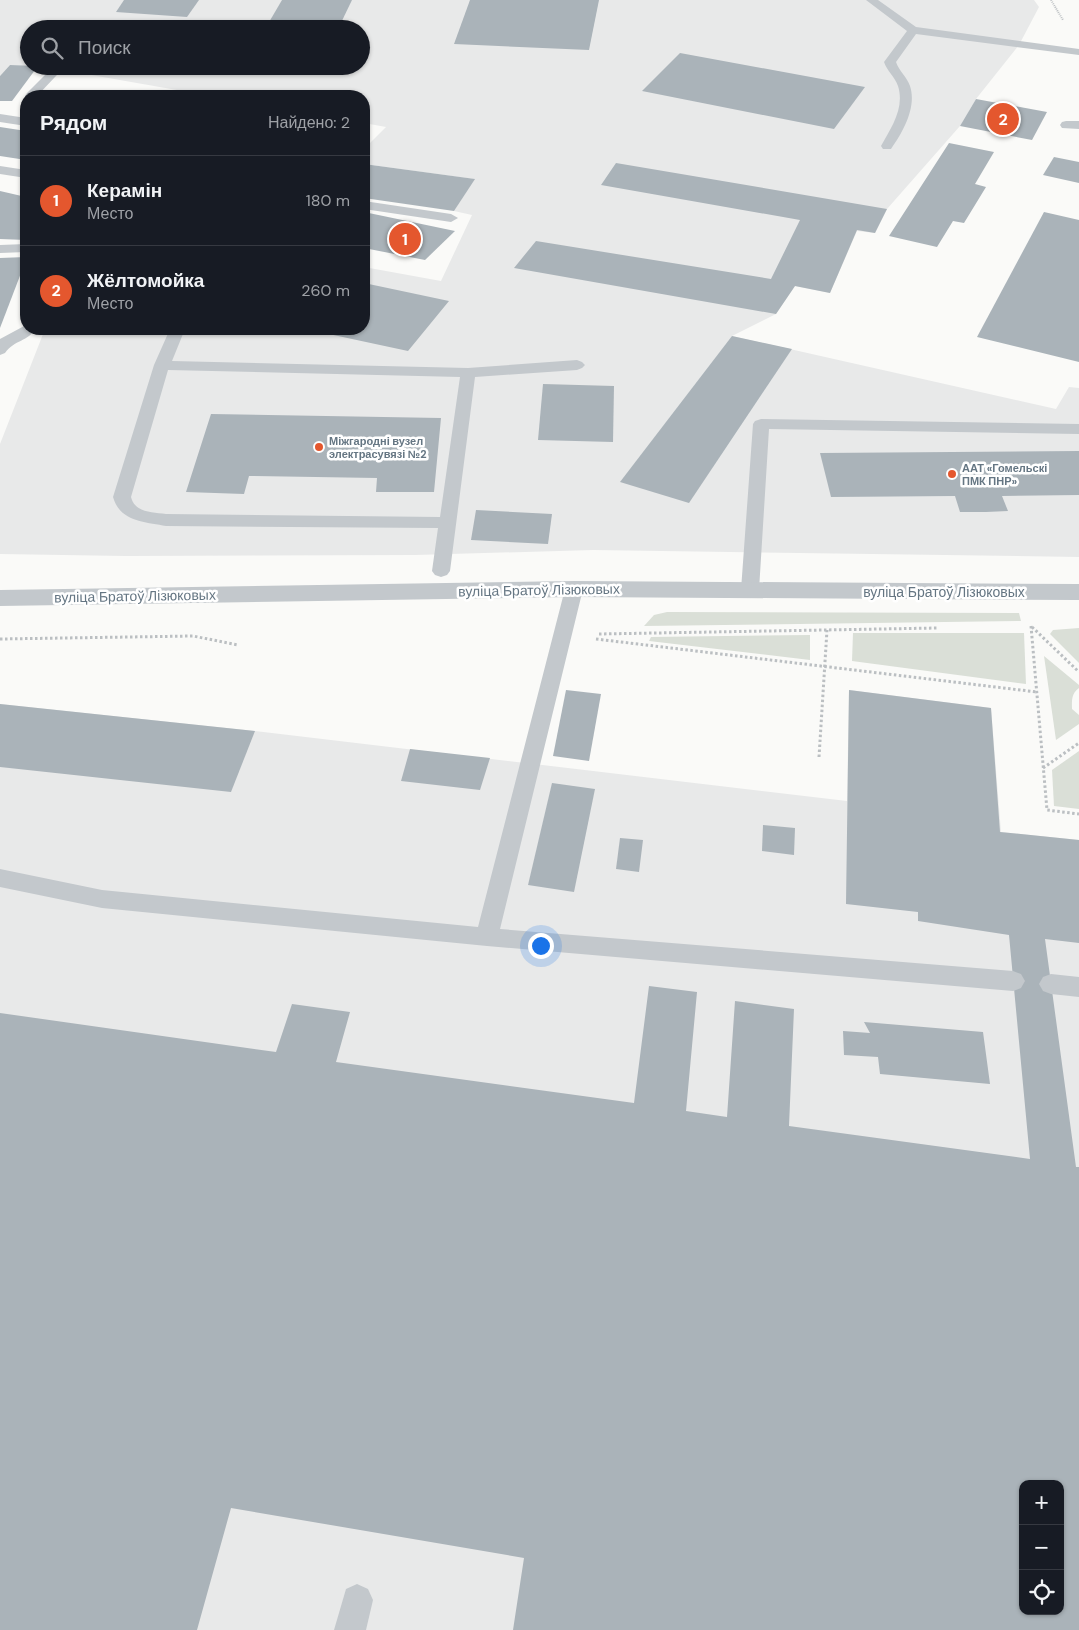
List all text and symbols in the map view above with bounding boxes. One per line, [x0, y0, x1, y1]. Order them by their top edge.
search box [20, 20, 370, 75]
icon: search [38, 34, 66, 62]
text: Поиск [78, 35, 131, 60]
pin: 2 [987, 100, 1019, 138]
text: Рядом [40, 109, 107, 137]
text: Найдено: 2 [268, 112, 350, 133]
text: Керамін [87, 178, 162, 203]
text: 1 [53, 190, 59, 211]
text: 180 m [306, 190, 350, 211]
text: Место [87, 203, 133, 224]
pin: 1 [389, 220, 421, 258]
text: Жёлтомойка [87, 268, 204, 293]
text: 2 [51, 280, 61, 301]
text: 260 m [301, 280, 350, 301]
text: Место [87, 293, 133, 314]
place label: Міжгародні вузел электрасувязі №2 [329, 434, 426, 461]
marker: Міжгародні вузел электрасувязі №2 [313, 441, 325, 453]
place label: ААТ «Гомельскі ПМК ПНР» [962, 461, 1047, 488]
marker: ААТ «Гомельскі ПМК ПНР» [946, 468, 958, 480]
street label: вуліца Братоў Лізюковых [458, 580, 620, 600]
street label: вуліца Братоў Лізюковых [863, 583, 1025, 601]
street label: вуліца Братоў Лізюковых [54, 586, 216, 606]
your location [528, 933, 554, 959]
map controls [1019, 1480, 1064, 1615]
button: + [1019, 1480, 1064, 1525]
button: − [1019, 1525, 1064, 1570]
button: locate [1019, 1570, 1064, 1615]

